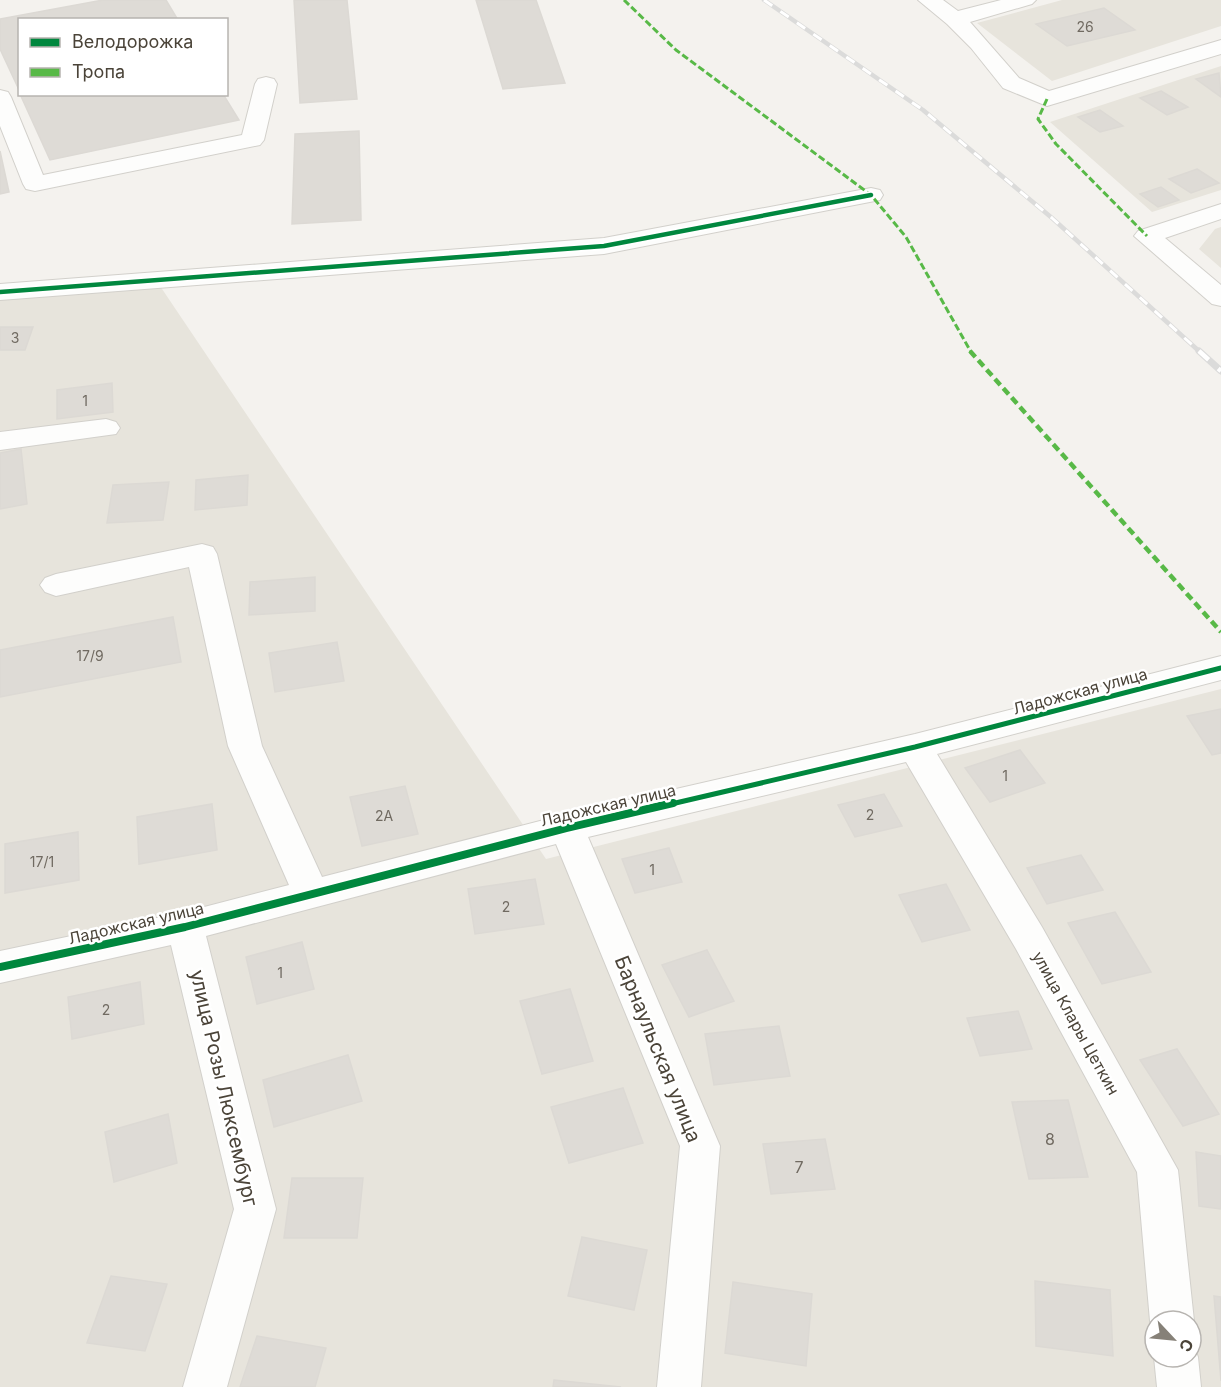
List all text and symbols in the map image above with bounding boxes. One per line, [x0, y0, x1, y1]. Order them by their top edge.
legend [18, 18, 228, 96]
house number: 26 [1076, 18, 1094, 35]
text: Велодорожка [72, 31, 193, 52]
text: Тропа [72, 61, 125, 82]
house number: 3 [11, 329, 19, 346]
house number: 1 [82, 392, 88, 409]
house number: 17/9 [76, 647, 104, 664]
street label: Ладожская улица [1011, 663, 1149, 719]
house number: 1 [1002, 767, 1008, 784]
street label: Ладожская улица [538, 780, 678, 830]
house number: 2 [866, 806, 874, 823]
house number: 2А [375, 807, 393, 824]
house number: 17/1 [30, 853, 54, 870]
house number: 1 [649, 861, 655, 878]
street label: Ладожская улица [66, 898, 206, 948]
house number: 2 [502, 898, 510, 915]
street label: улица Клары Цеткин [1028, 948, 1124, 1098]
street label: Барнаульская улица [610, 952, 706, 1146]
house number: 1 [277, 964, 283, 981]
street label: улица Розы Люксембург [185, 967, 263, 1209]
house number: 2 [102, 1001, 110, 1018]
house number: 8 [1045, 1129, 1055, 1149]
house number: 7 [794, 1157, 804, 1177]
north arrow [1143, 1309, 1203, 1369]
text: С [1175, 1336, 1198, 1355]

